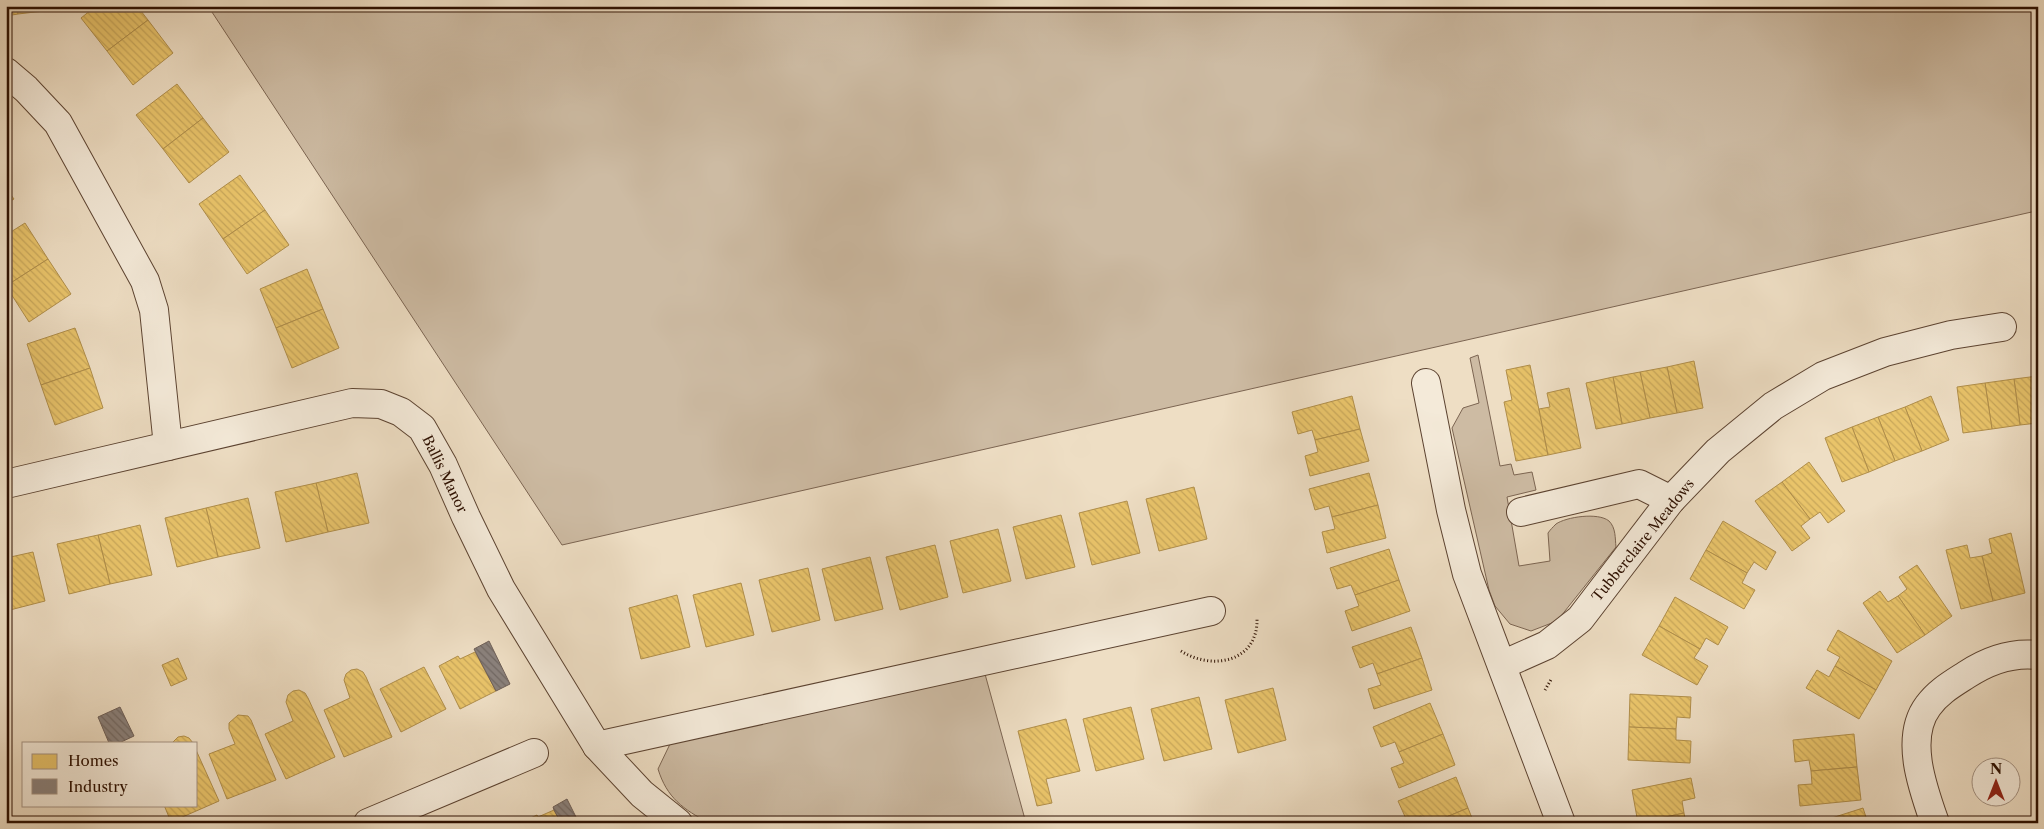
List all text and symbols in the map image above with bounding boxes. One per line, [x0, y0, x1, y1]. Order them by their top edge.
street label: Ballis Manor [418, 432, 472, 516]
street label: Tubberclaire Meadows [1588, 475, 1698, 605]
legend [22, 742, 198, 806]
text: Homes [68, 751, 119, 770]
north arrow [1972, 756, 2022, 806]
text: N [1990, 760, 2002, 778]
text: Industry [68, 777, 128, 796]

